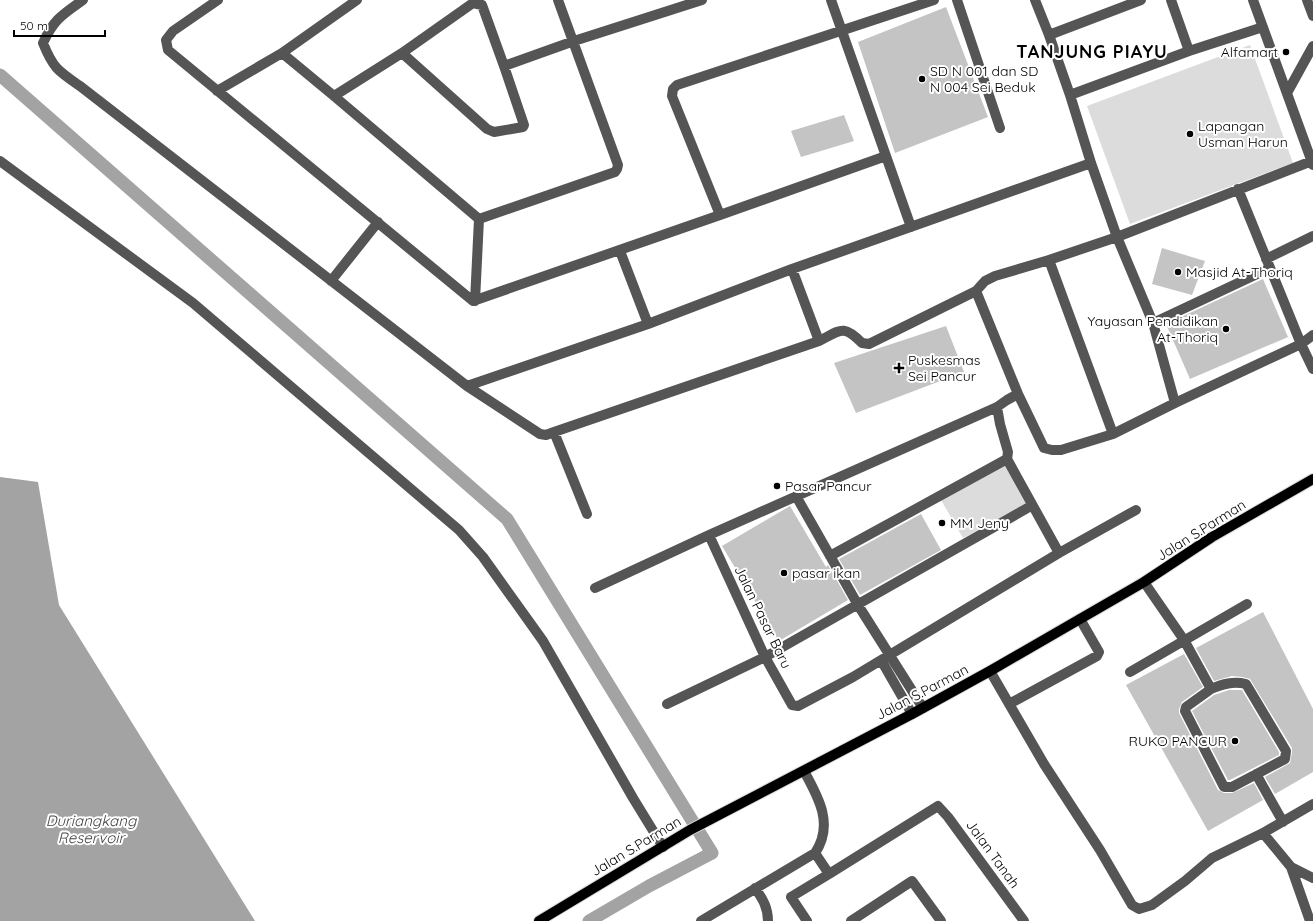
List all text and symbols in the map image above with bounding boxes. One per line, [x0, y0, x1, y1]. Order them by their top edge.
scale bar [14, 12, 105, 38]
text: 50 m [20, 18, 48, 33]
district label: TANJUNG PIAYU [1016, 40, 1168, 63]
place label: Alfamart [1221, 43, 1278, 61]
marker: Alfamart [1281, 47, 1291, 57]
place label: SD N 001 dan SD N 004 Sei Beduk [930, 62, 1038, 96]
marker: SD N 001 dan SD N 004 Sei Beduk [917, 74, 927, 84]
place label: Lapangan Usman Harun [1198, 117, 1288, 151]
marker: Lapangan Usman Harun [1185, 129, 1195, 139]
place label: Masjid At-Thoriq [1186, 263, 1293, 281]
marker: Masjid At-Thoriq [1173, 267, 1183, 277]
place label: Yayasan Pendidikan At-Thoriq [1087, 312, 1218, 346]
marker: Yayasan Pendidikan At-Thoriq [1221, 324, 1231, 334]
place label: Puskesmas Sei Pancur [908, 351, 980, 385]
marker: Puskesmas Sei Pancur [893, 362, 905, 374]
place label: Pasar Pancur [785, 477, 872, 495]
marker: Pasar Pancur [772, 481, 782, 491]
street label: Jalan S.Parman [1153, 495, 1249, 565]
place label: MM Jeny [950, 514, 1009, 532]
marker: MM Jeny [937, 518, 947, 528]
street label: Jalan Pasar Baru [730, 563, 796, 671]
place label: pasar ikan [792, 564, 860, 582]
marker: pasar ikan [779, 568, 789, 578]
street label: Jalan S.Parman [873, 660, 971, 724]
place label: RUKO PANCUR [1129, 732, 1227, 750]
marker: RUKO PANCUR [1230, 736, 1240, 746]
water label: Duriangkang Reservoir [46, 811, 138, 847]
street label: Jalan S.Parman [588, 812, 684, 880]
street label: Jalan Tanah [962, 816, 1024, 892]

